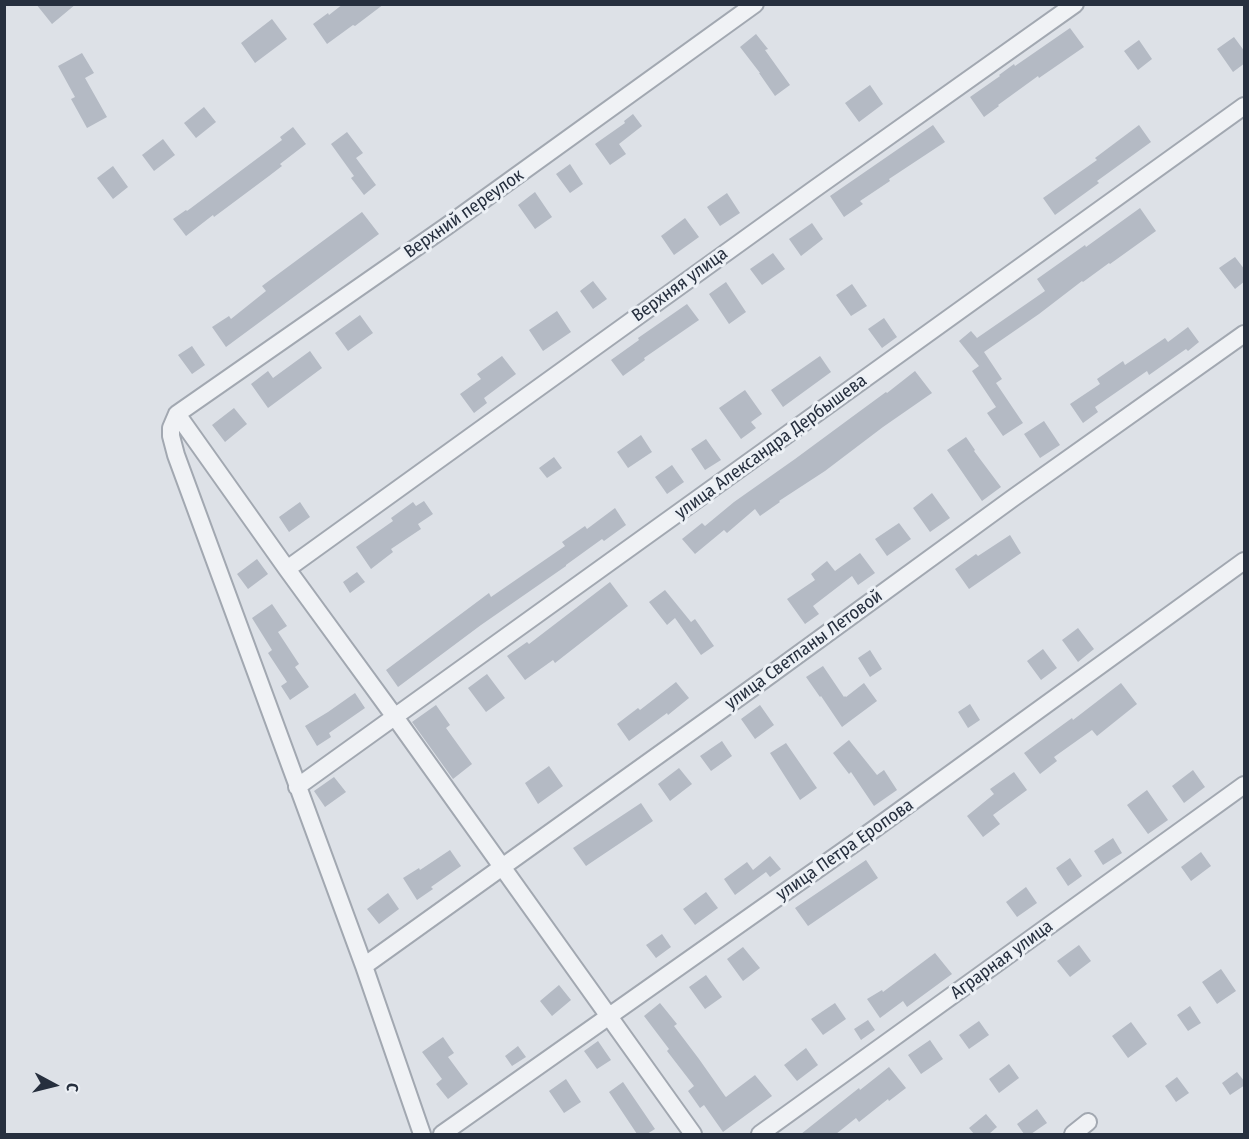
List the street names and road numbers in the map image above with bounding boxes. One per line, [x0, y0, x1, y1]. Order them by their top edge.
street label: Верхний переулок [400, 165, 528, 263]
street label: Верхняя улица [628, 243, 732, 327]
street label: улица Александра Дербышева [671, 370, 871, 524]
street label: улица Светланы Летовой [721, 586, 887, 714]
street label: улица Петра Еропова [772, 795, 918, 905]
street label: Аграрная улица [947, 916, 1057, 1004]

